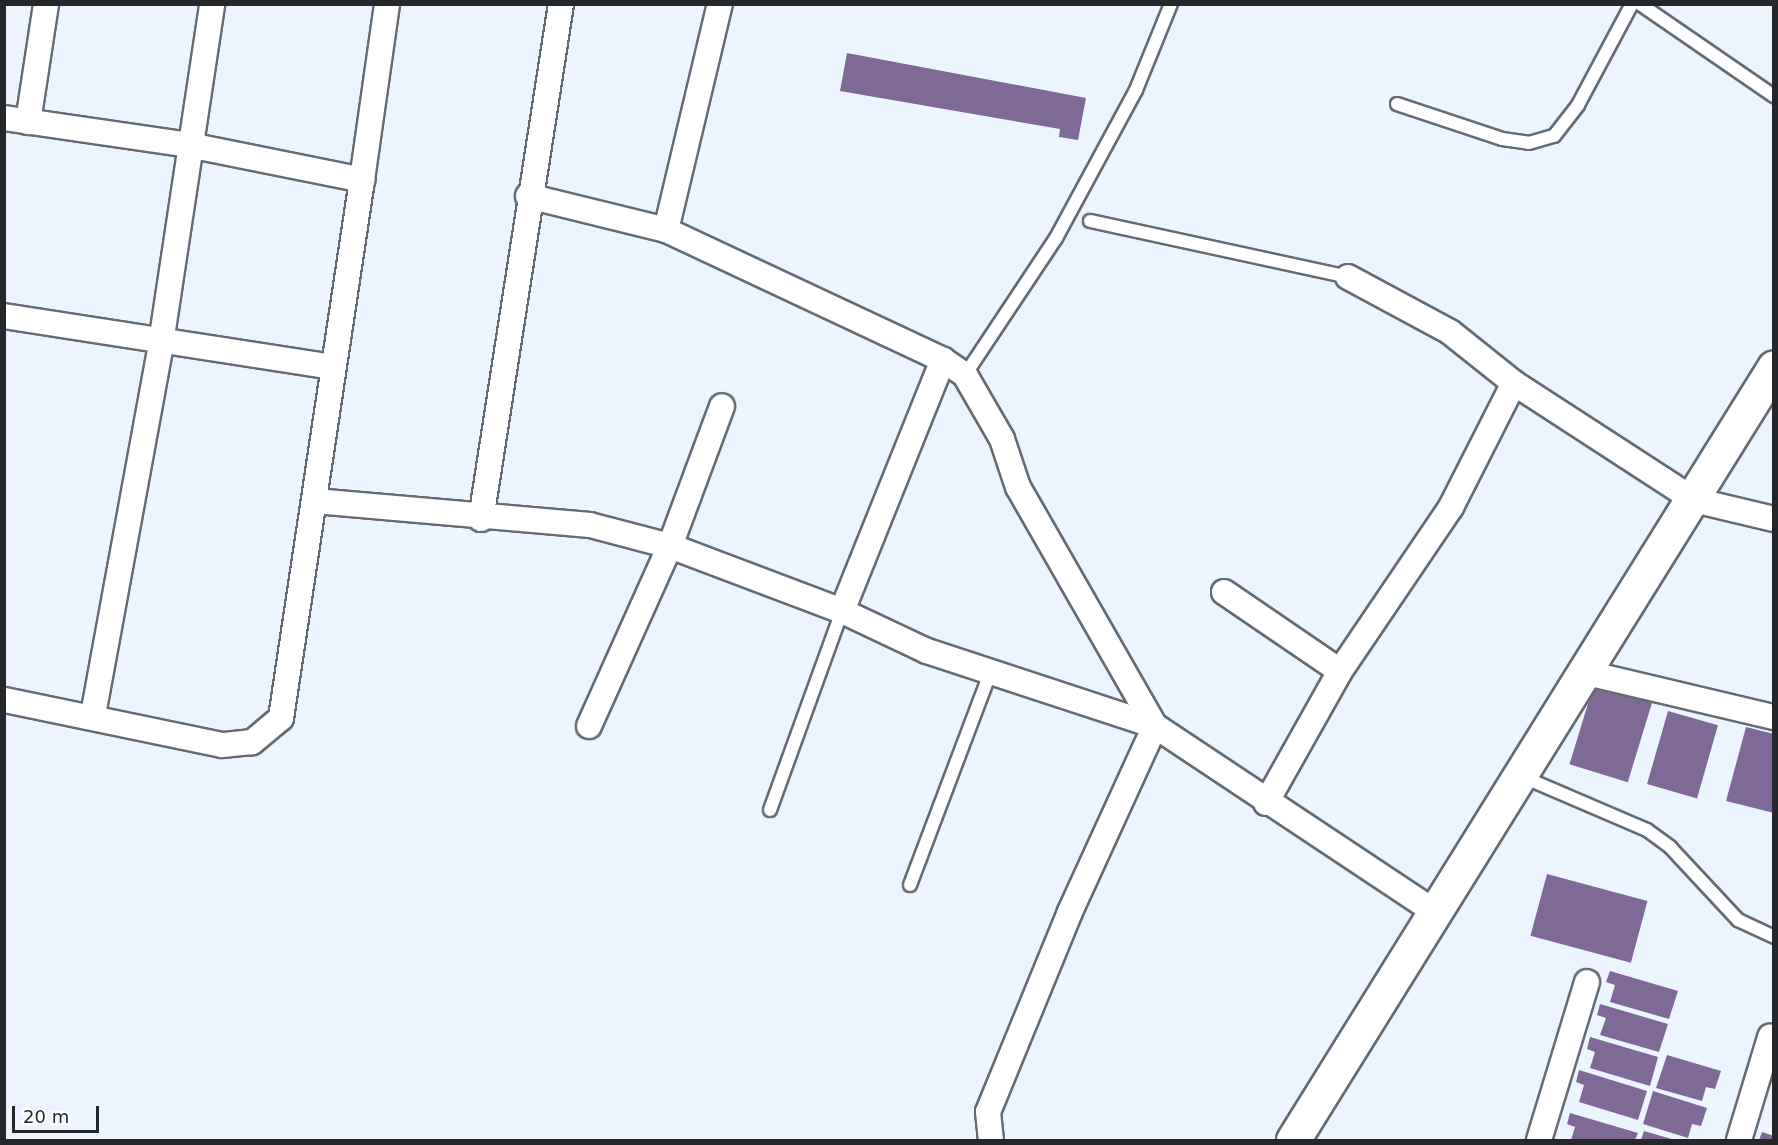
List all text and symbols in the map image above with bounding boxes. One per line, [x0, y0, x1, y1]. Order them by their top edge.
scale bar [15, 1094, 102, 1132]
text: 20 m [23, 1106, 69, 1127]

